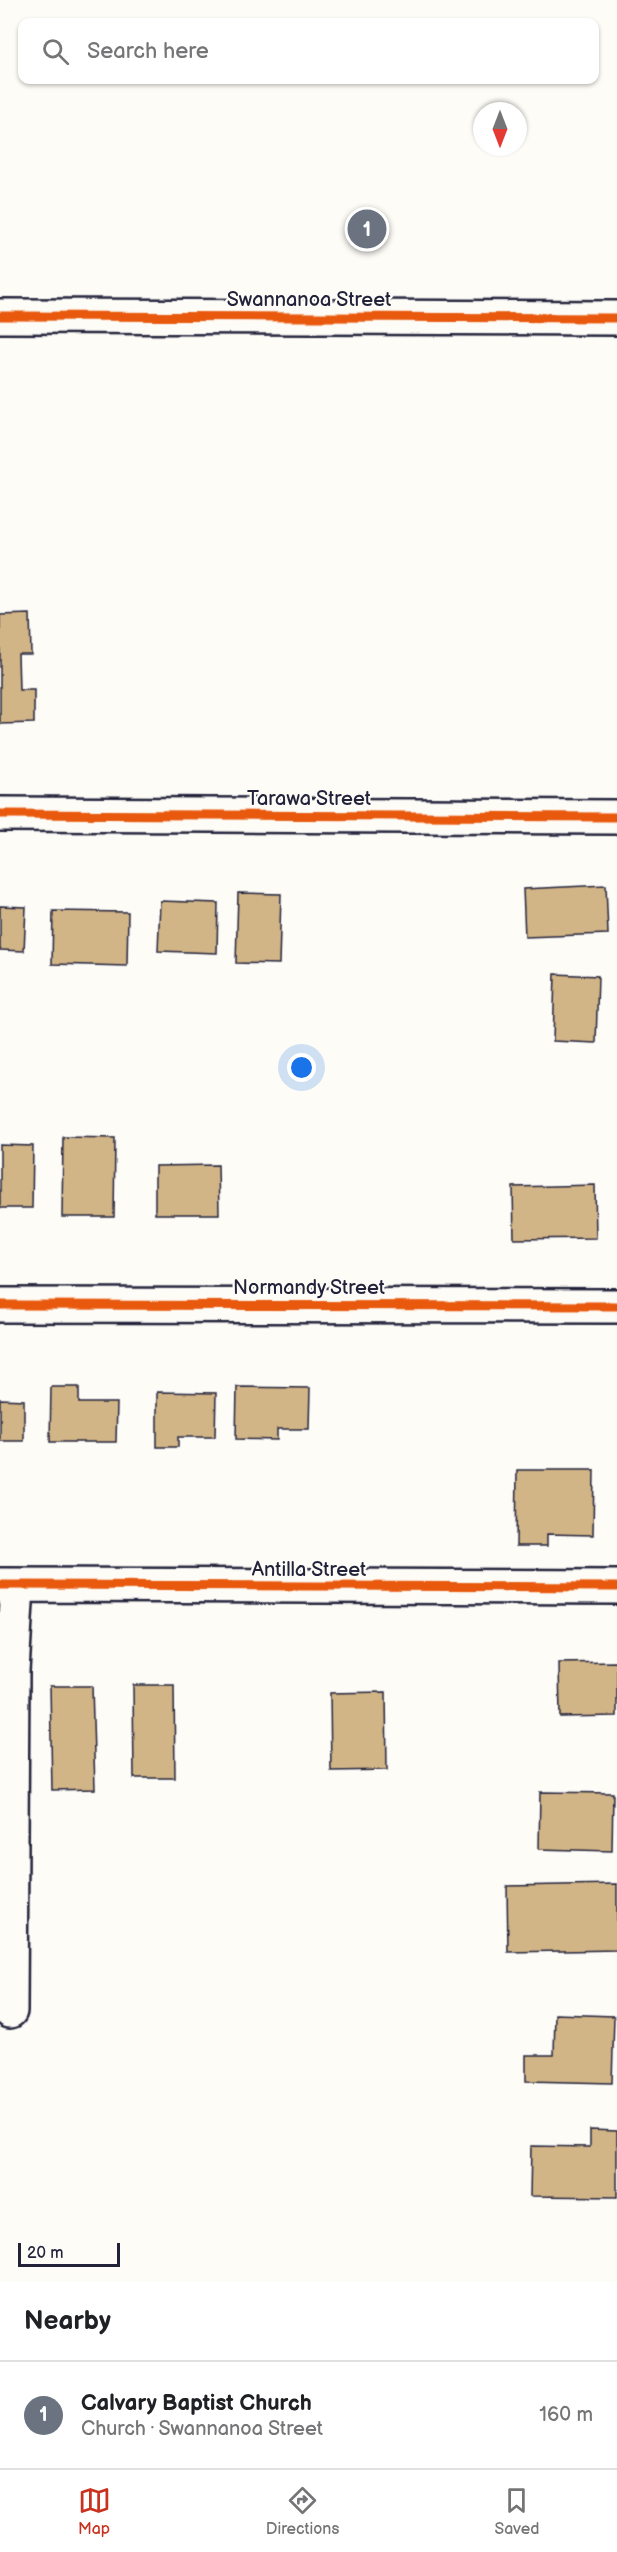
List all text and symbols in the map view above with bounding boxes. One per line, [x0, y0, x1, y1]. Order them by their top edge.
search box [18, 18, 599, 84]
icon: search [39, 35, 72, 68]
text: Search here [87, 38, 209, 65]
north arrow [473, 102, 527, 156]
pin: 1 [348, 206, 386, 252]
street label: Swannanoa Street [227, 288, 391, 312]
street label: Tarawa Street [247, 787, 371, 811]
your location [287, 1053, 316, 1082]
street label: Normandy Street [233, 1276, 385, 1300]
street label: Antilla Street [252, 1558, 366, 1582]
scale bar [18, 2240, 120, 2268]
text: 20 m [27, 2244, 63, 2263]
text: Nearby [24, 2306, 111, 2337]
text: Calvary Baptist Church [81, 2390, 312, 2417]
text: 1 [39, 2403, 48, 2427]
text: 160 m [539, 2403, 593, 2427]
text: Church · Swannanoa Street [81, 2417, 323, 2441]
tab: Map [78, 2484, 111, 2539]
tab: Directions [266, 2484, 339, 2539]
tab: Saved [494, 2484, 539, 2539]

